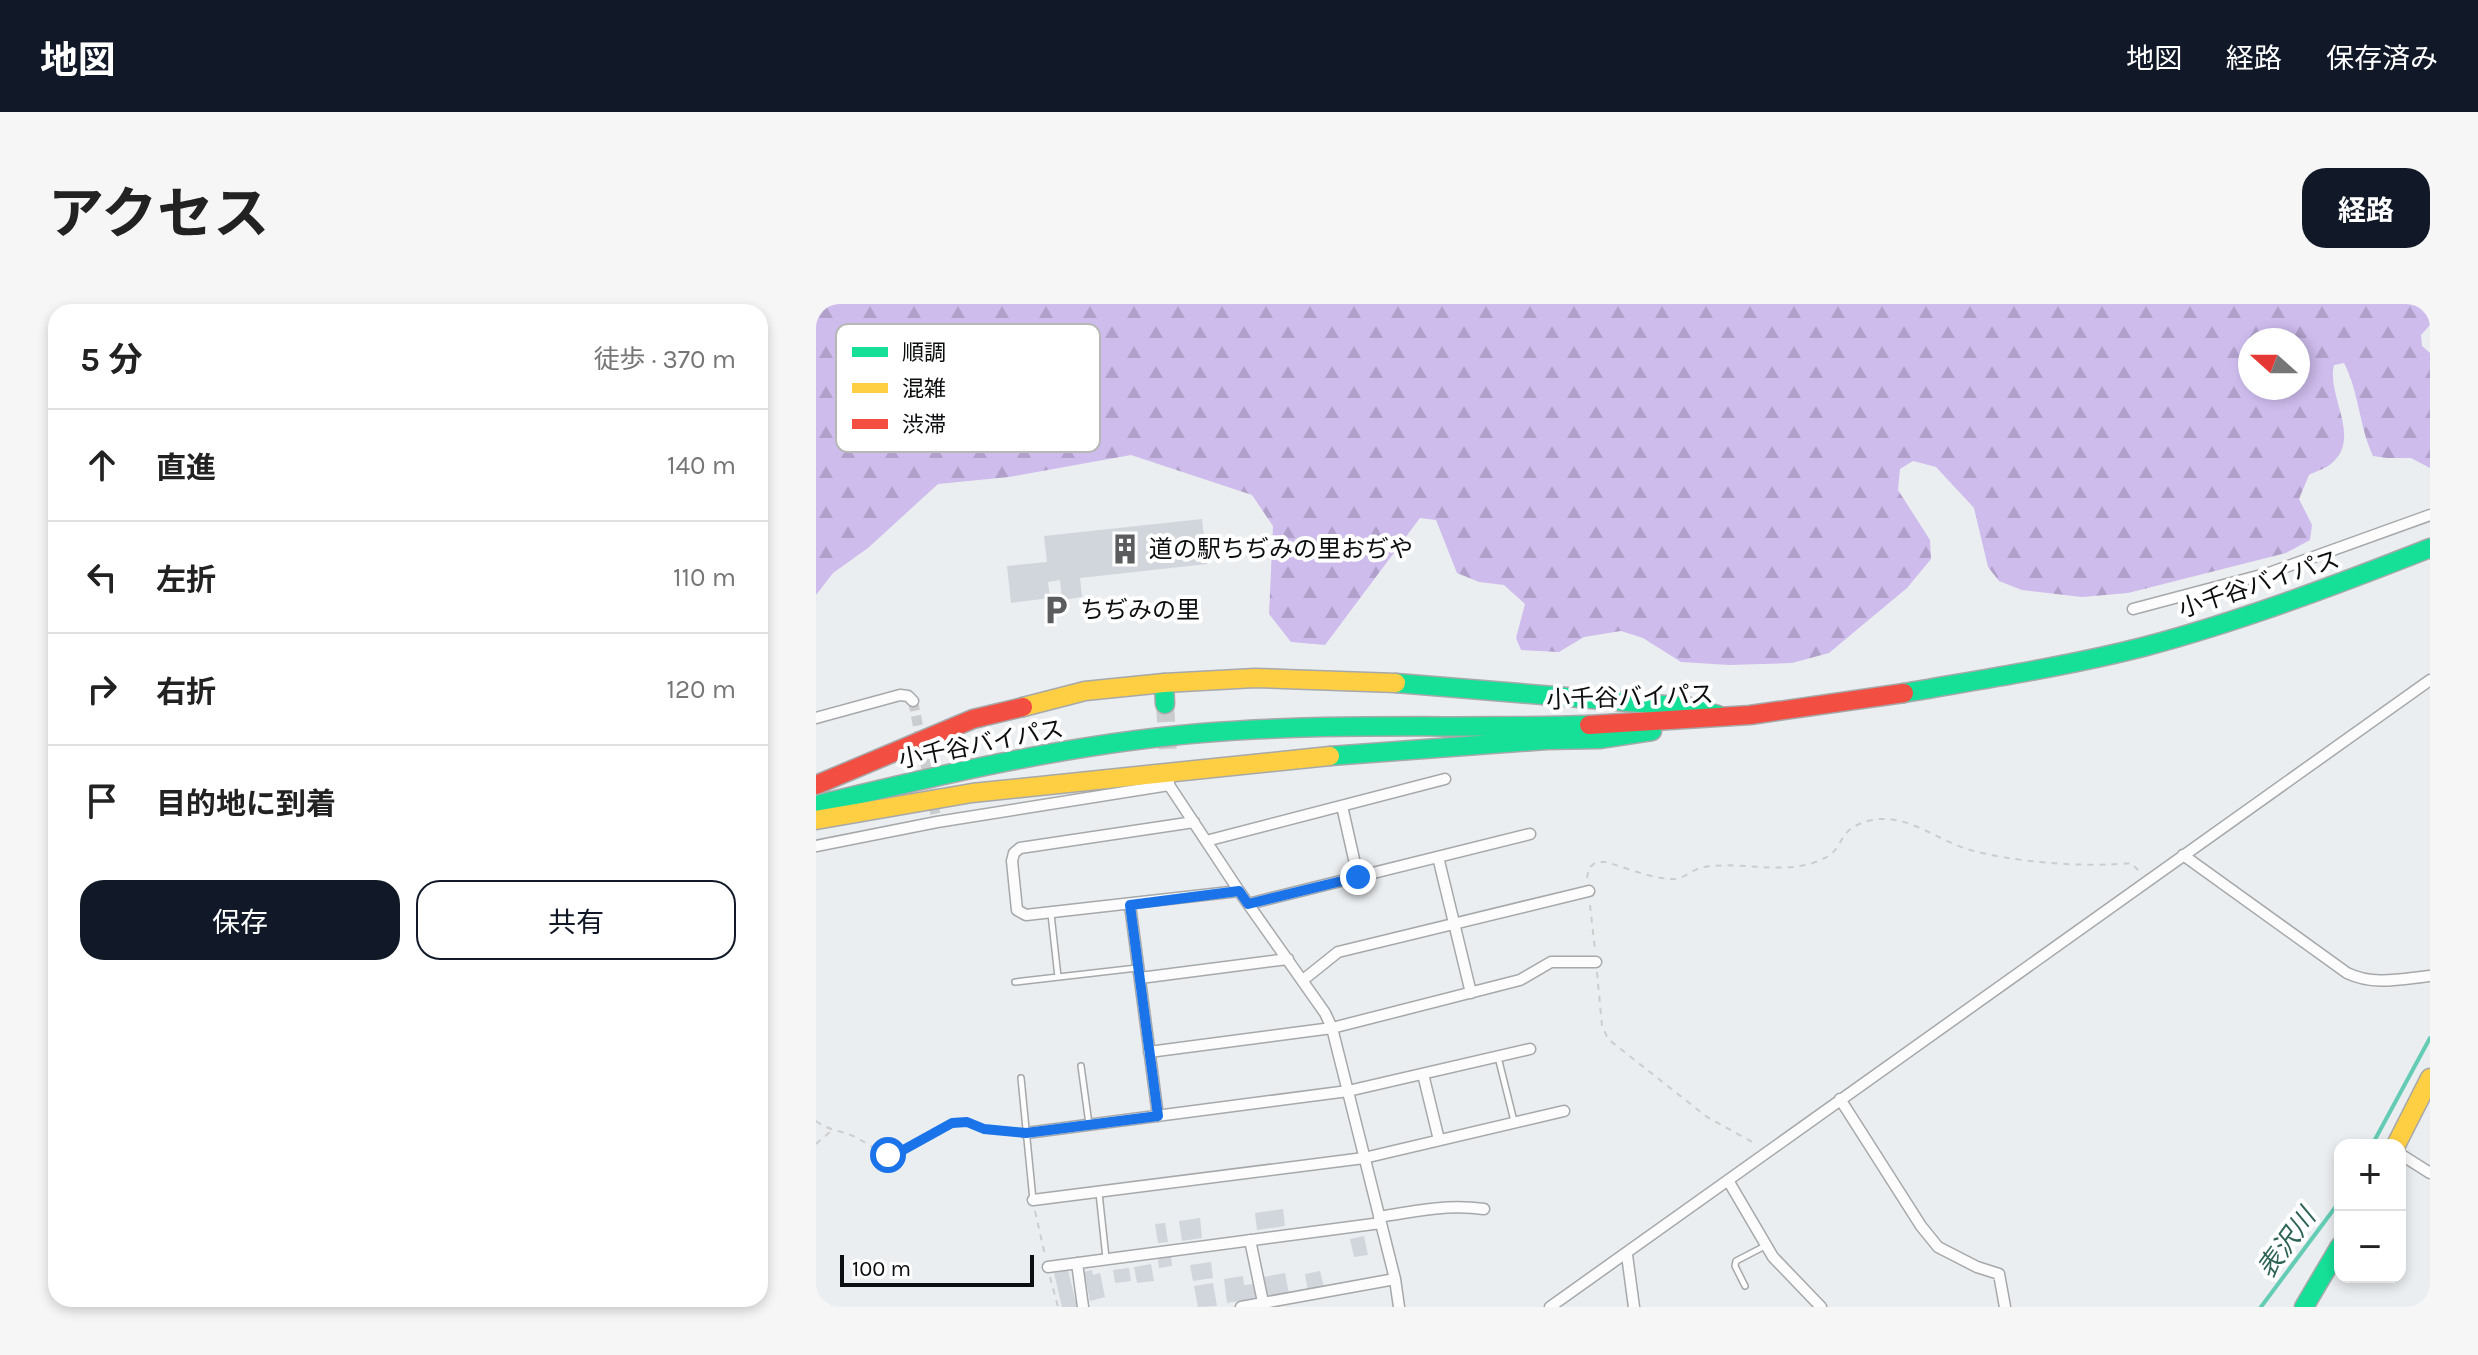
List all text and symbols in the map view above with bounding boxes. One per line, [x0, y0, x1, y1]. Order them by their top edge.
text: 地図 [40, 38, 116, 83]
text: 地図 [2126, 42, 2182, 75]
text: 経路 [2226, 42, 2282, 75]
text: 保存済み [2326, 42, 2438, 75]
button: 経路 [2302, 168, 2430, 248]
text: アクセス [48, 182, 269, 247]
legend [836, 324, 1100, 452]
north arrow [2238, 328, 2310, 400]
text: 5 分 [80, 340, 142, 380]
text: 順調 [902, 340, 946, 366]
text: 徒歩 · 370 m [594, 344, 736, 375]
text: 混雑 [902, 376, 946, 402]
text: 渋滞 [902, 412, 946, 438]
icon: ahead [80, 443, 124, 487]
text: 直進 [156, 450, 216, 486]
text: 140 m [667, 450, 736, 481]
building icon: 道の駅ちぢみの里おぢや [1108, 532, 1142, 566]
place label: 道の駅ちぢみの里おぢや [1149, 535, 1413, 563]
street label: 小千谷バイパス [2175, 545, 2343, 623]
icon: left [80, 555, 124, 599]
text: 左折 [156, 562, 216, 598]
text: 110 m [673, 562, 736, 593]
parking icon: ちぢみの里 [1039, 593, 1073, 627]
place label: ちぢみの里 [1080, 596, 1200, 624]
icon: right [80, 667, 124, 711]
text: 右折 [156, 674, 216, 710]
text: 120 m [666, 674, 736, 705]
street label: 小千谷バイパス [1546, 680, 1714, 714]
street label: 小千谷バイパス [896, 714, 1066, 774]
icon: arrive [80, 779, 124, 823]
text: 目的地に到着 [156, 786, 336, 822]
route end [1340, 859, 1376, 895]
button: 保存 [80, 880, 400, 960]
button: 共有 [416, 880, 736, 960]
route start [870, 1137, 906, 1173]
map controls [2334, 1139, 2406, 1283]
button: + [2334, 1139, 2406, 1211]
water label: 表沢川 [2251, 1200, 2324, 1284]
button: − [2334, 1211, 2406, 1283]
scale bar [840, 1251, 1034, 1287]
text: 100 m [852, 1256, 911, 1282]

